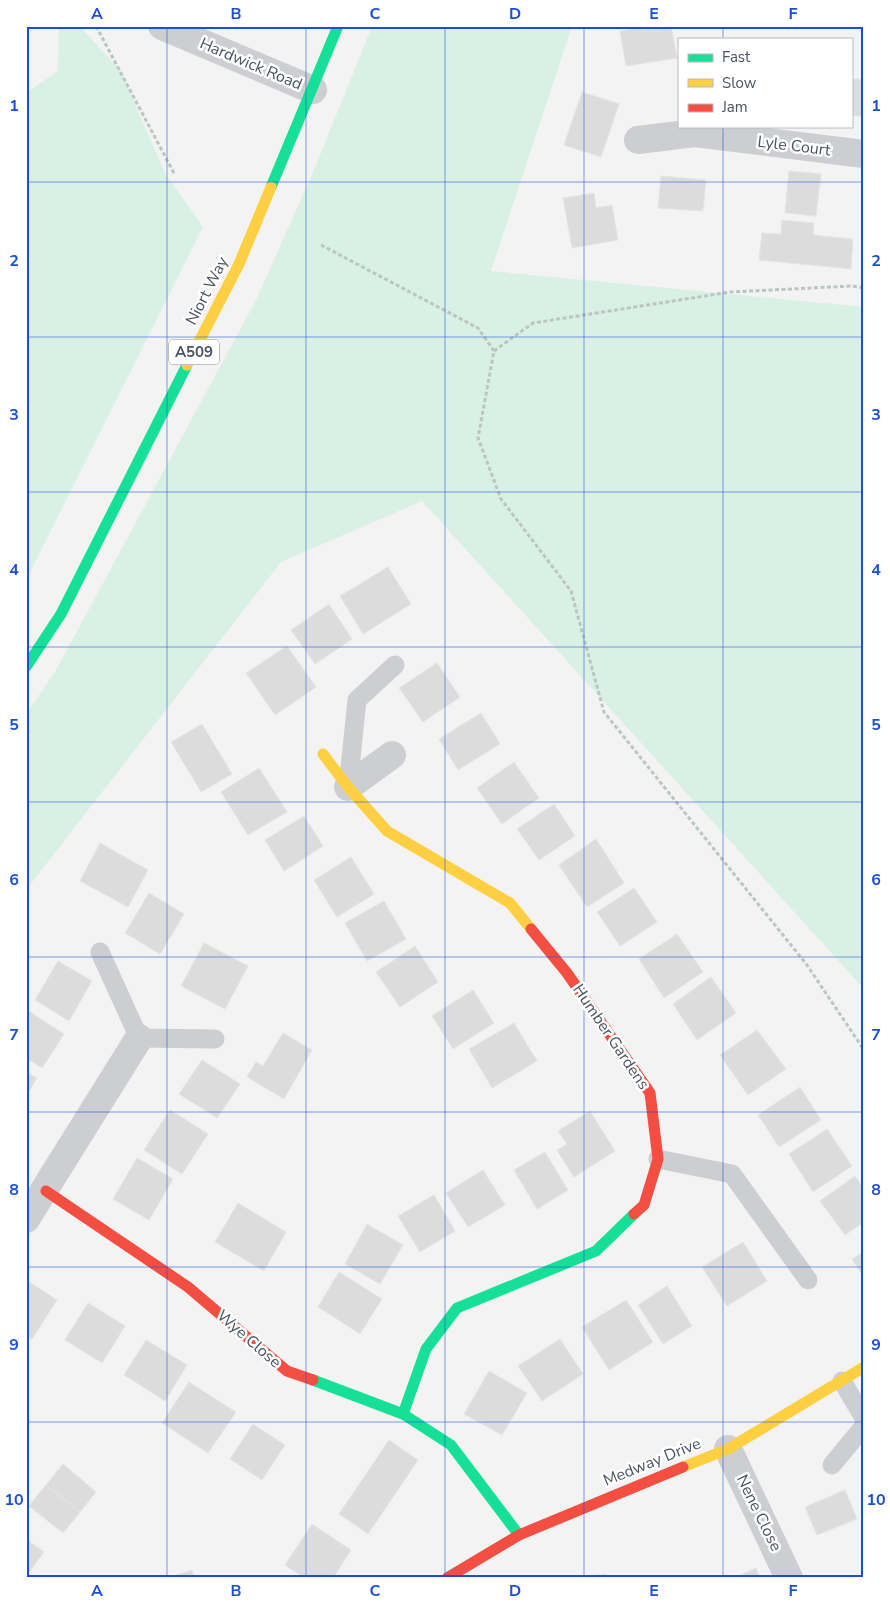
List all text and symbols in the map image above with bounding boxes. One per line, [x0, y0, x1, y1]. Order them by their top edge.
text: A [91, 3, 103, 25]
text: B [230, 3, 242, 25]
text: C [370, 3, 381, 25]
text: D [509, 3, 521, 25]
text: E [649, 3, 659, 25]
text: F [789, 3, 798, 25]
street label: Hardwick Road [196, 32, 306, 96]
legend [678, 38, 852, 128]
text: Fast [722, 47, 751, 67]
text: Slow [722, 73, 757, 93]
text: 1 [9, 95, 19, 117]
text: 1 [871, 95, 881, 117]
text: Jam [721, 97, 748, 117]
street label: Lyle Court [756, 131, 832, 161]
text: 2 [9, 250, 19, 272]
text: 2 [871, 250, 881, 272]
street label: Niort Way [180, 253, 234, 329]
road number: A509 [169, 340, 219, 364]
text: 3 [9, 404, 19, 426]
text: 3 [871, 404, 881, 426]
text: 4 [9, 559, 19, 581]
text: 4 [871, 559, 881, 581]
text: 5 [9, 714, 19, 736]
text: 5 [871, 714, 881, 736]
text: 6 [9, 869, 19, 891]
text: 6 [871, 869, 881, 891]
street label: Humber Gardens [568, 980, 654, 1094]
text: 7 [9, 1024, 19, 1046]
text: 7 [871, 1024, 881, 1046]
text: 8 [9, 1179, 19, 1201]
text: 8 [871, 1179, 881, 1201]
street label: Wye Close [212, 1305, 286, 1373]
text: 9 [9, 1334, 19, 1356]
text: 9 [871, 1334, 881, 1356]
street label: Medway Drive [600, 1432, 704, 1492]
street label: Nene Close [731, 1471, 787, 1555]
text: 10 [4, 1489, 24, 1511]
text: 10 [866, 1489, 886, 1511]
text: A [91, 1580, 103, 1602]
text: B [230, 1580, 242, 1602]
text: C [370, 1580, 381, 1602]
text: D [509, 1580, 521, 1602]
text: E [649, 1580, 659, 1602]
text: F [789, 1580, 798, 1602]

